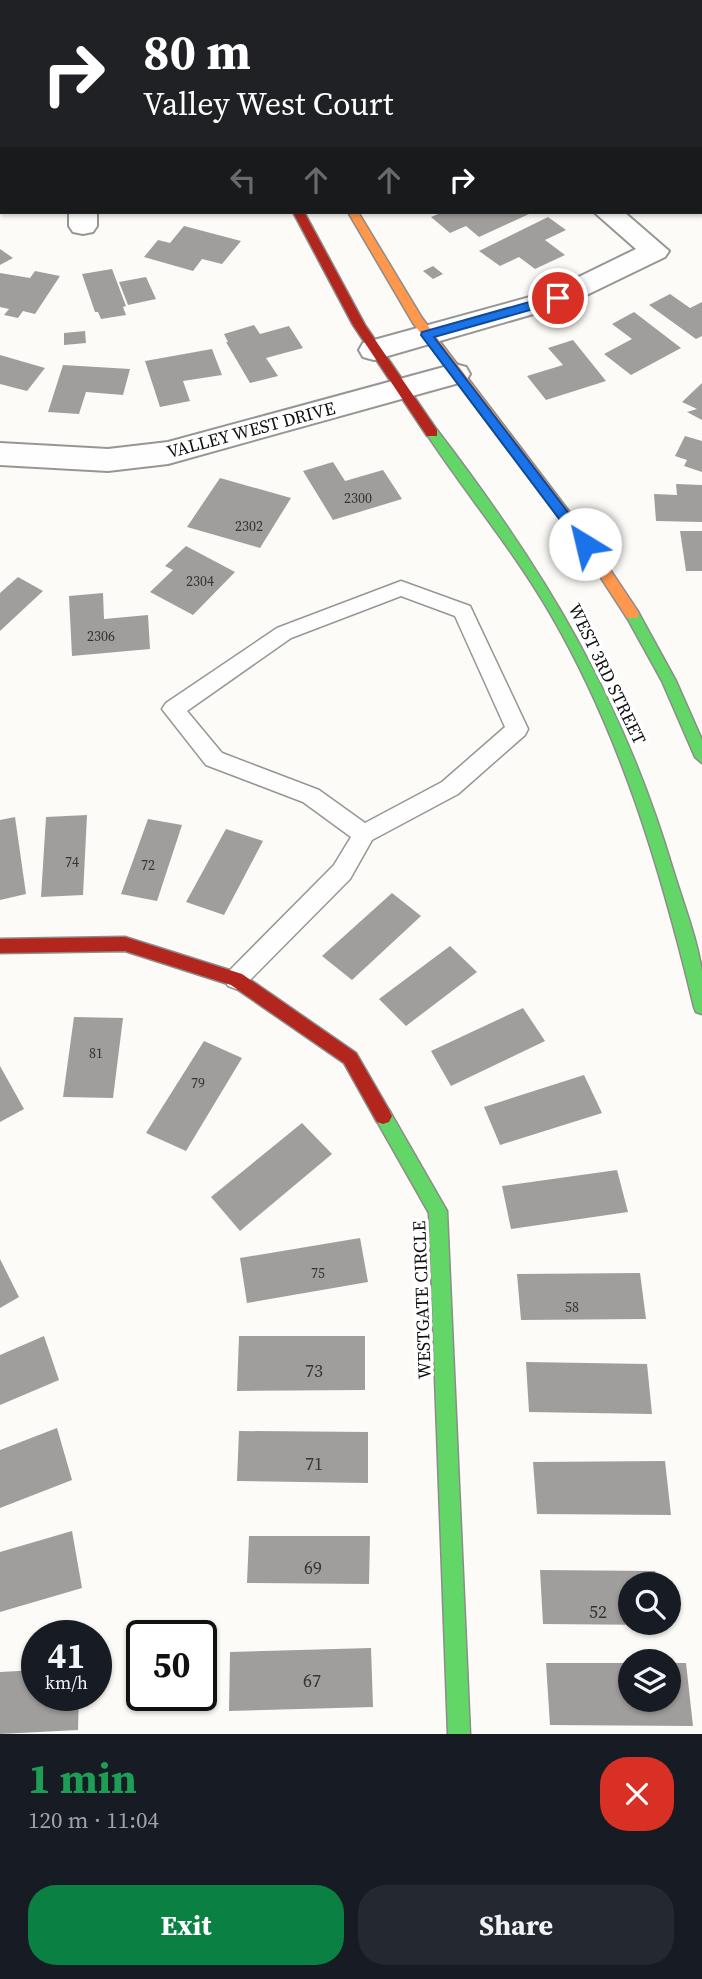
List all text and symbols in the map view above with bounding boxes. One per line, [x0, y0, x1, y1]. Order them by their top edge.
text: 80 m [143, 18, 251, 85]
icon: right [28, 28, 119, 119]
text: Valley West Court [143, 82, 393, 126]
icon: left [224, 161, 262, 199]
icon: ahead [297, 161, 335, 199]
icon: ahead [370, 161, 408, 199]
icon: right [443, 161, 481, 199]
pin [528, 268, 588, 328]
icon: arrive [539, 279, 577, 317]
street label: VALLEY WEST DRIVE [164, 395, 338, 464]
house number: 2300 [344, 488, 372, 508]
position arrow [548, 507, 622, 581]
house number: 2302 [235, 516, 263, 536]
house number: 2304 [186, 571, 214, 591]
street label: WEST 3RD STREET [562, 599, 652, 749]
house number: 2306 [87, 626, 115, 646]
house number: 74 [65, 852, 79, 872]
house number: 72 [141, 855, 155, 875]
house number: 81 [89, 1043, 103, 1063]
house number: 79 [191, 1073, 205, 1093]
street label: WESTGATE CIRCLE [406, 1220, 437, 1380]
house number: 75 [311, 1263, 325, 1283]
house number: 58 [565, 1297, 579, 1317]
house number: 73 [305, 1358, 323, 1383]
house number: 71 [305, 1451, 323, 1476]
house number: 69 [304, 1555, 322, 1580]
map controls [618, 1572, 681, 1712]
button: search [618, 1572, 681, 1635]
house number: 52 [589, 1599, 607, 1624]
speed limit sign: 50 [126, 1620, 217, 1711]
text: 41 [48, 1632, 85, 1680]
button: layers [618, 1649, 681, 1712]
house number: 67 [303, 1668, 321, 1693]
text: km/h [45, 1670, 88, 1695]
text: 1 min [28, 1749, 137, 1807]
button: close [600, 1757, 674, 1831]
text: 120 m · 11:04 [28, 1804, 159, 1836]
button: Exit [28, 1885, 344, 1965]
button: Share [358, 1885, 674, 1965]

